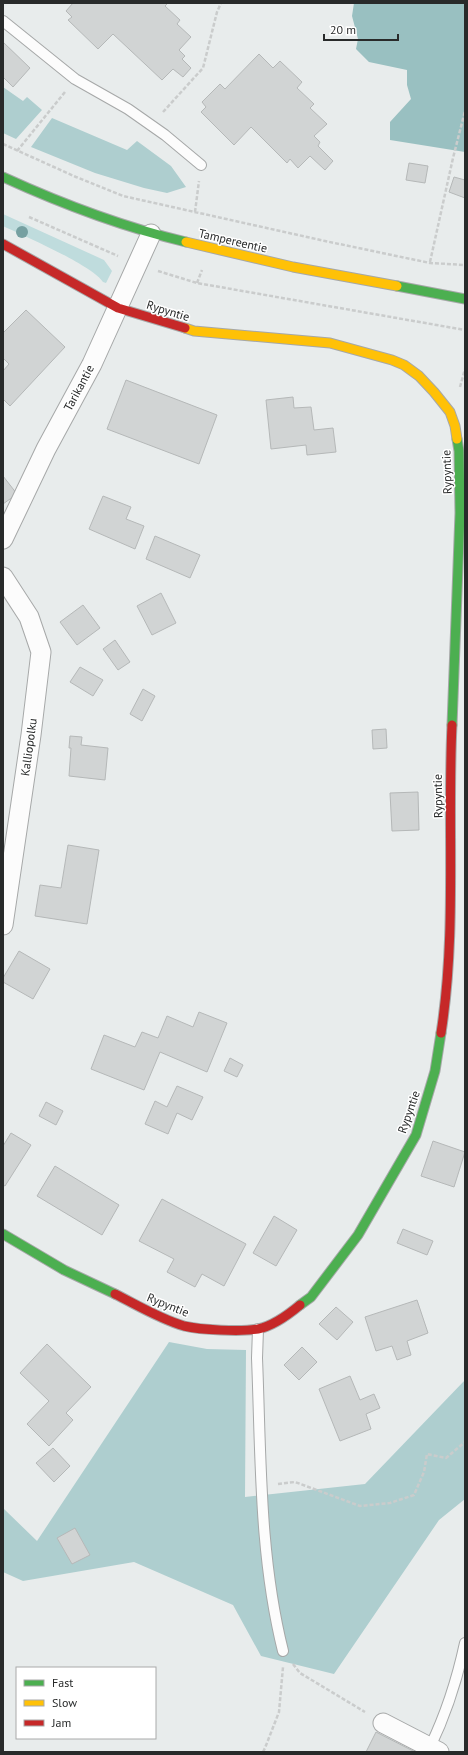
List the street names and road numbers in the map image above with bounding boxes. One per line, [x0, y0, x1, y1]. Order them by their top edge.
street label: Tampereentie [197, 225, 269, 256]
street label: Rypyntie [145, 297, 191, 324]
street label: Tarikantie [60, 362, 97, 413]
street label: Rypyntie [438, 450, 455, 494]
street label: Kalliopolku [17, 717, 40, 777]
street label: Rypyntie [430, 774, 445, 818]
street label: Rypyntie [394, 1088, 423, 1135]
street label: Rypyntie [145, 1289, 192, 1320]

